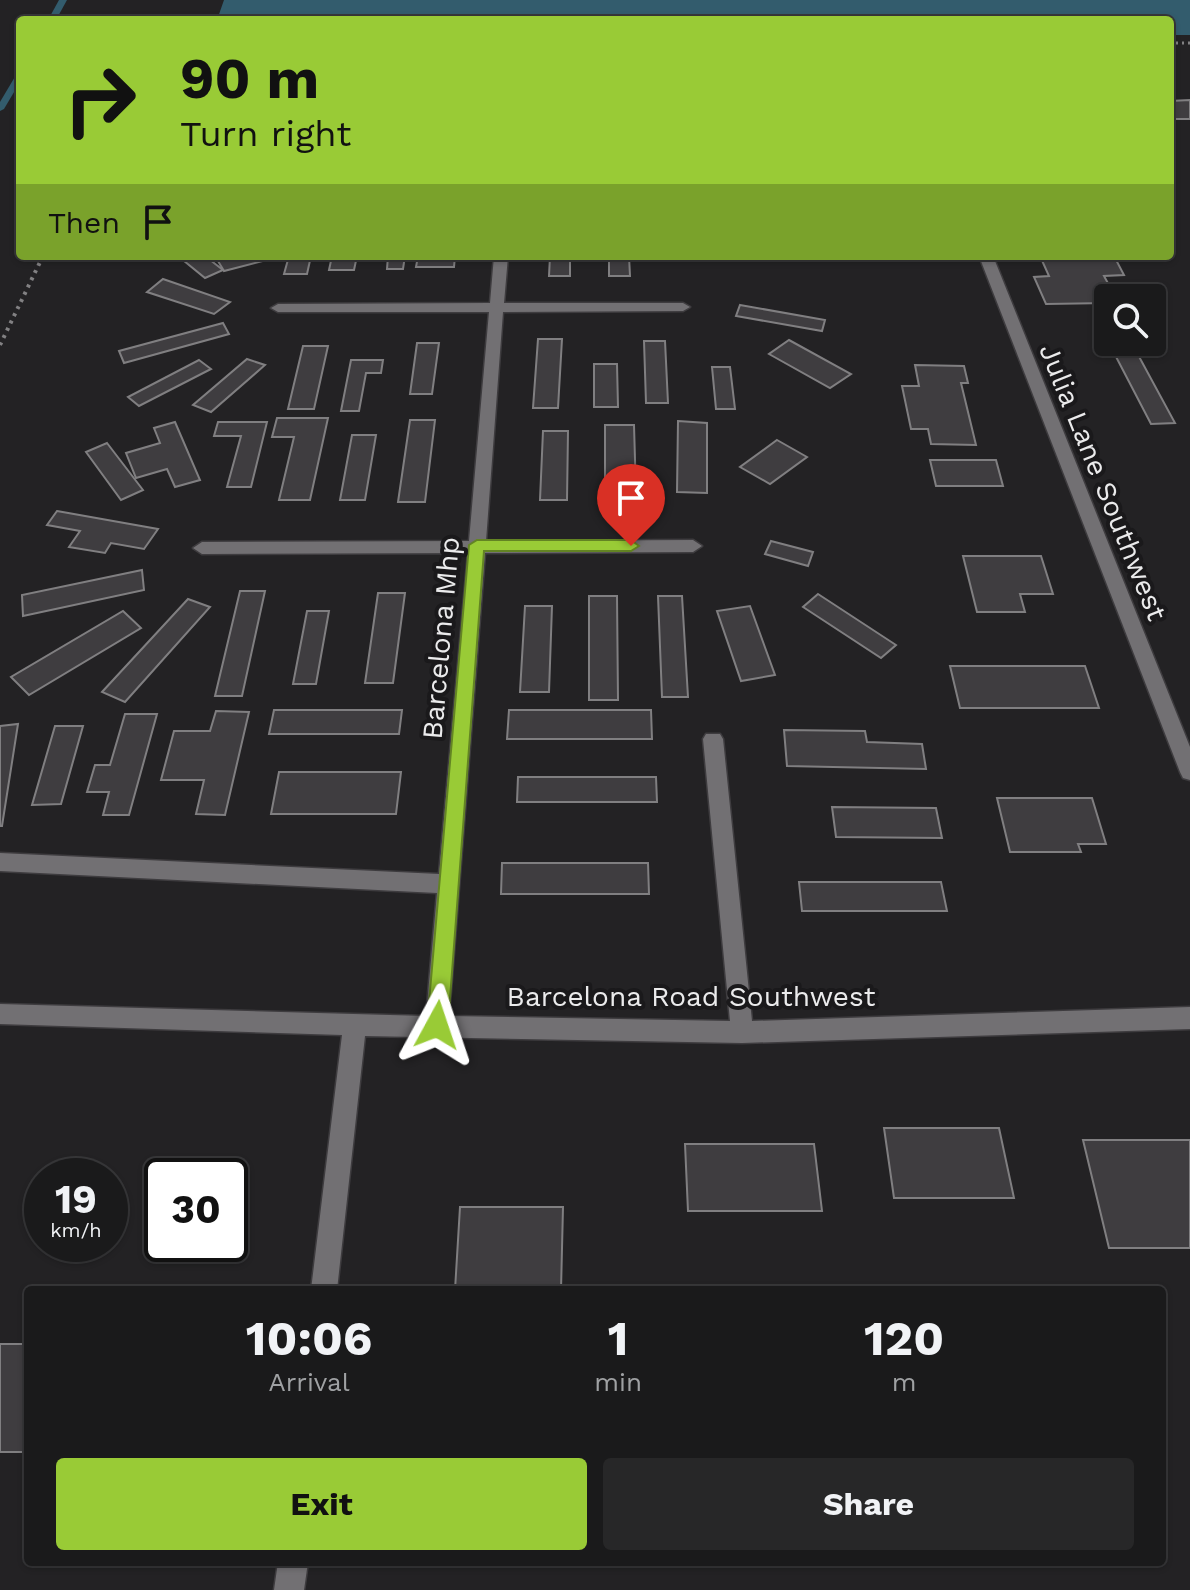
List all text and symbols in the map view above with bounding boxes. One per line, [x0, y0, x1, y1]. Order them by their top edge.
text: 90 m [180, 46, 319, 112]
icon: right [48, 48, 152, 152]
text: Turn right [180, 113, 351, 155]
icon: arrive [136, 200, 180, 244]
text: Then [48, 205, 120, 240]
map controls [1094, 284, 1166, 356]
button: search [1094, 284, 1166, 356]
street label: Julia Lane Southwest [1032, 339, 1174, 626]
pin [597, 464, 665, 546]
icon: arrive [609, 476, 653, 520]
street label: Barcelona Mhp [416, 535, 466, 741]
street label: Barcelona Road Southwest [507, 980, 876, 1013]
position arrow [395, 983, 479, 1067]
speed limit sign: 30 [144, 1158, 248, 1262]
text: 19 [55, 1176, 97, 1223]
text: km/h [50, 1218, 102, 1242]
text: 10:06 [246, 1310, 372, 1367]
text: 1 [608, 1310, 629, 1367]
text: 120 [864, 1310, 944, 1367]
text: Arrival [269, 1367, 350, 1397]
text: min [594, 1367, 642, 1397]
text: m [892, 1367, 916, 1397]
button: Exit [56, 1458, 587, 1550]
button: Share [603, 1458, 1134, 1550]

